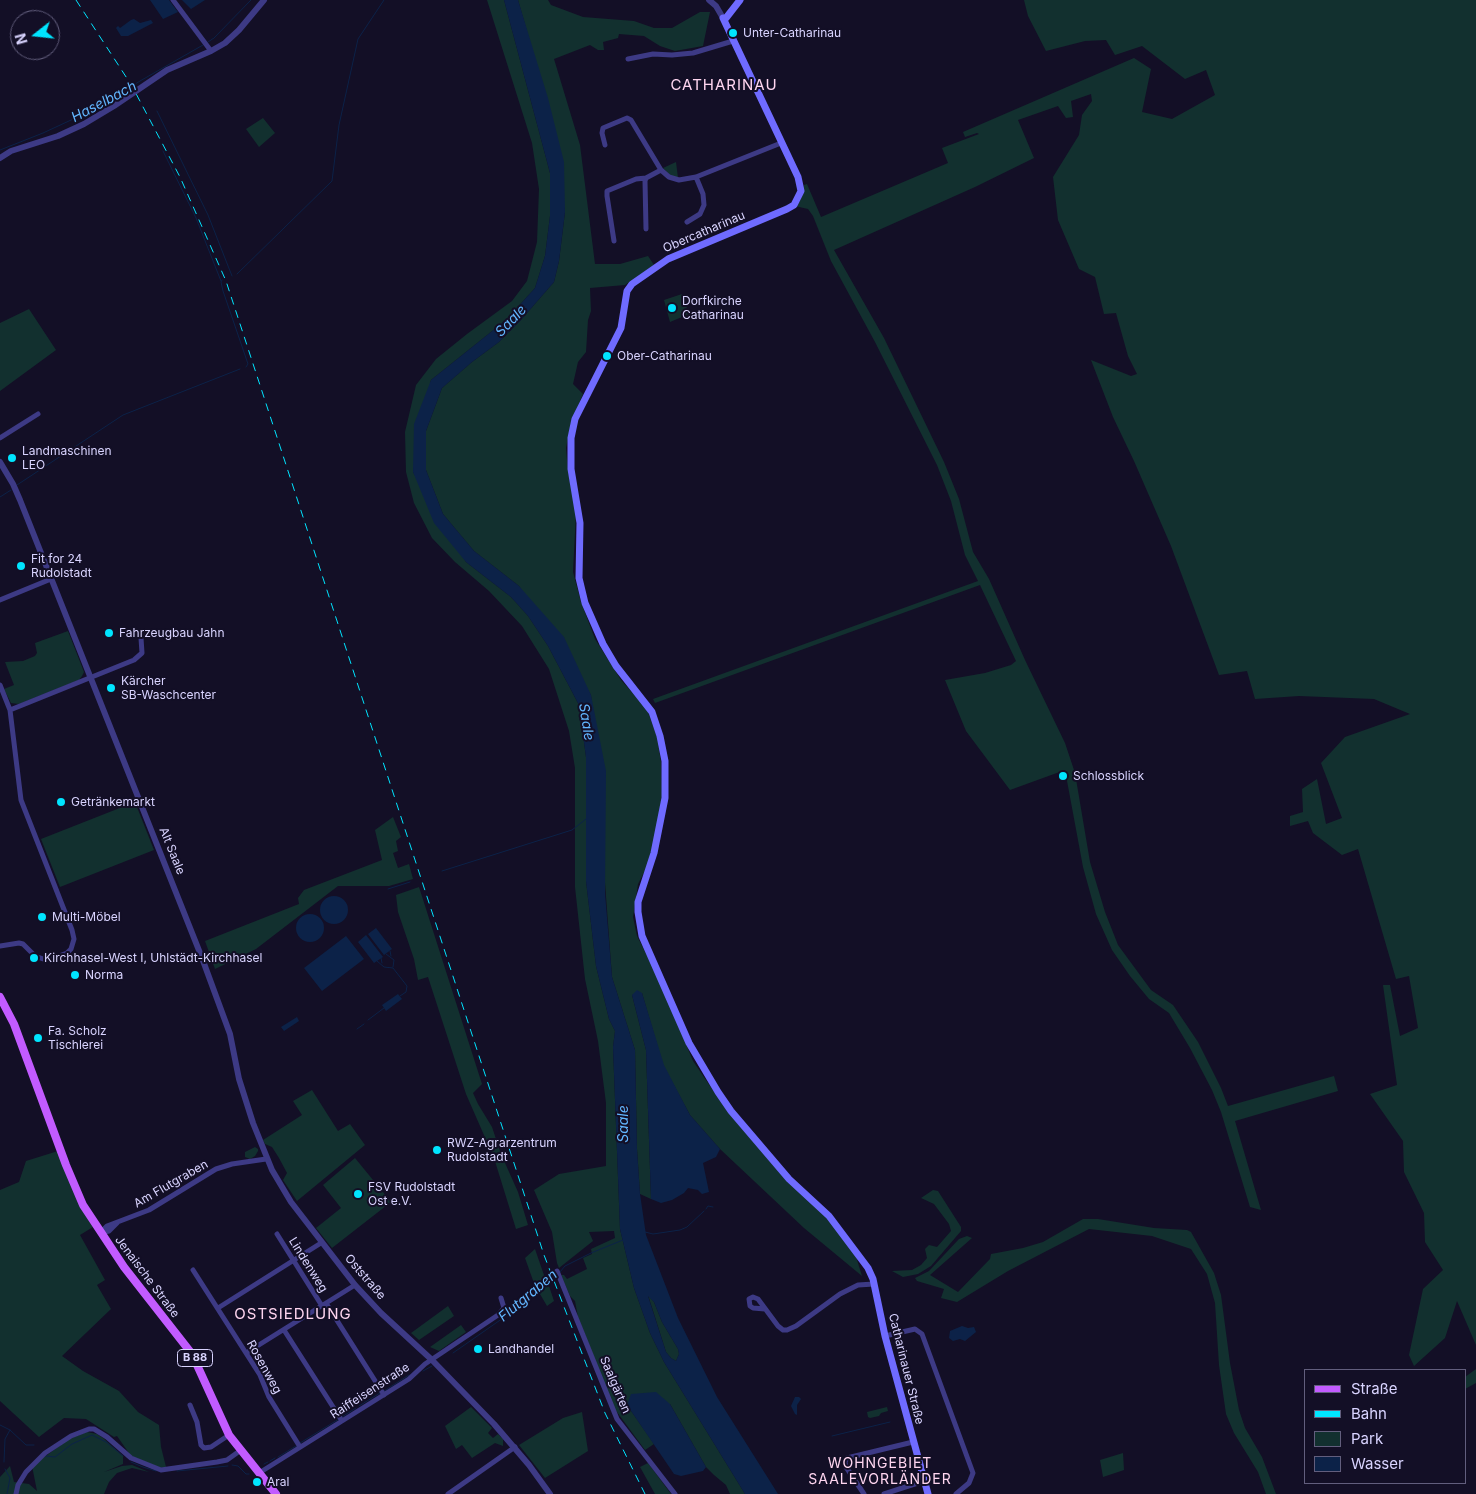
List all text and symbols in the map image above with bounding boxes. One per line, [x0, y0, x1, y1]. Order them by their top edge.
north arrow [10, 10, 60, 60]
place label: Unter-Catharinau [743, 26, 841, 40]
marker: Unter-Catharinau [727, 27, 739, 39]
text: N [11, 32, 31, 46]
district label: CATHARINAU [669, 76, 779, 94]
water label: Haselbach [69, 78, 139, 126]
street label: Obercatharinau [661, 208, 747, 256]
place label: Dorfkirche Catharinau [682, 294, 744, 322]
water label: Saale [492, 302, 530, 340]
marker: Dorfkirche Catharinau [666, 302, 678, 314]
place label: Ober-Catharinau [617, 349, 712, 363]
marker: Ober-Catharinau [601, 350, 613, 362]
place label: Landmaschinen LEO [22, 444, 112, 472]
marker: Landmaschinen LEO [6, 452, 18, 464]
place label: Fit for 24 Rudolstadt [31, 552, 92, 580]
marker: Fit for 24 Rudolstadt [15, 560, 27, 572]
place label: Fahrzeugbau Jahn [119, 626, 224, 640]
marker: Fahrzeugbau Jahn [103, 627, 115, 639]
place label: Kärcher SB-Waschcenter [121, 674, 216, 702]
marker: Kärcher SB-Waschcenter [105, 682, 117, 694]
water label: Saale [575, 702, 597, 742]
place label: Schlossblick [1073, 769, 1144, 783]
marker: Schlossblick [1057, 770, 1069, 782]
place label: Getränkemarkt [71, 795, 155, 809]
marker: Getränkemarkt [55, 796, 67, 808]
street label: Alt Saale [156, 825, 188, 877]
place label: Multi-Möbel [52, 910, 121, 924]
marker: Multi-Möbel [36, 911, 48, 923]
place label: Kirchhasel-West I, Uhlstädt-Kirchhasel [44, 951, 263, 965]
marker: Kirchhasel-West I, Uhlstädt-Kirchhasel [28, 952, 40, 964]
place label: Norma [85, 968, 123, 982]
marker: Norma [69, 969, 81, 981]
place label: Fa. Scholz Tischlerei [48, 1024, 107, 1052]
marker: Fa. Scholz Tischlerei [32, 1032, 44, 1044]
water label: Saale [616, 1105, 632, 1143]
place label: RWZ-Agrarzentrum Rudolstadt [447, 1136, 557, 1164]
marker: RWZ-Agrarzentrum Rudolstadt [431, 1144, 443, 1156]
street label: Am Flutgraben [131, 1157, 211, 1211]
place label: FSV Rudolstadt Ost e.V. [368, 1180, 455, 1208]
marker: FSV Rudolstadt Ost e.V. [352, 1188, 364, 1200]
street label: Jenaische Straße [112, 1233, 182, 1321]
street label: Lindenweg [285, 1235, 331, 1295]
street label: Oststraße [341, 1251, 389, 1303]
water label: Flutgraben [495, 1267, 561, 1325]
district label: OSTSIEDLUNG [233, 1305, 353, 1323]
street label: Catharinauer Straße [885, 1312, 927, 1426]
street label: Rosenweg [243, 1338, 285, 1396]
place label: Landhandel [488, 1342, 554, 1356]
marker: Landhandel [472, 1343, 484, 1355]
road number: B 88 [178, 1350, 212, 1366]
street label: Saalgärten [596, 1354, 634, 1416]
street label: Raiffeisenstraße [328, 1360, 412, 1422]
legend [1304, 1369, 1466, 1484]
text: Straße [1351, 1379, 1398, 1398]
text: Bahn [1351, 1404, 1387, 1423]
text: Park [1351, 1429, 1383, 1448]
text: Wasser [1351, 1454, 1404, 1473]
district label: WOHNGEBIET SAALEVORLÄNDER [807, 1456, 953, 1488]
place label: Aral [267, 1475, 289, 1489]
marker: Aral [251, 1476, 263, 1488]

